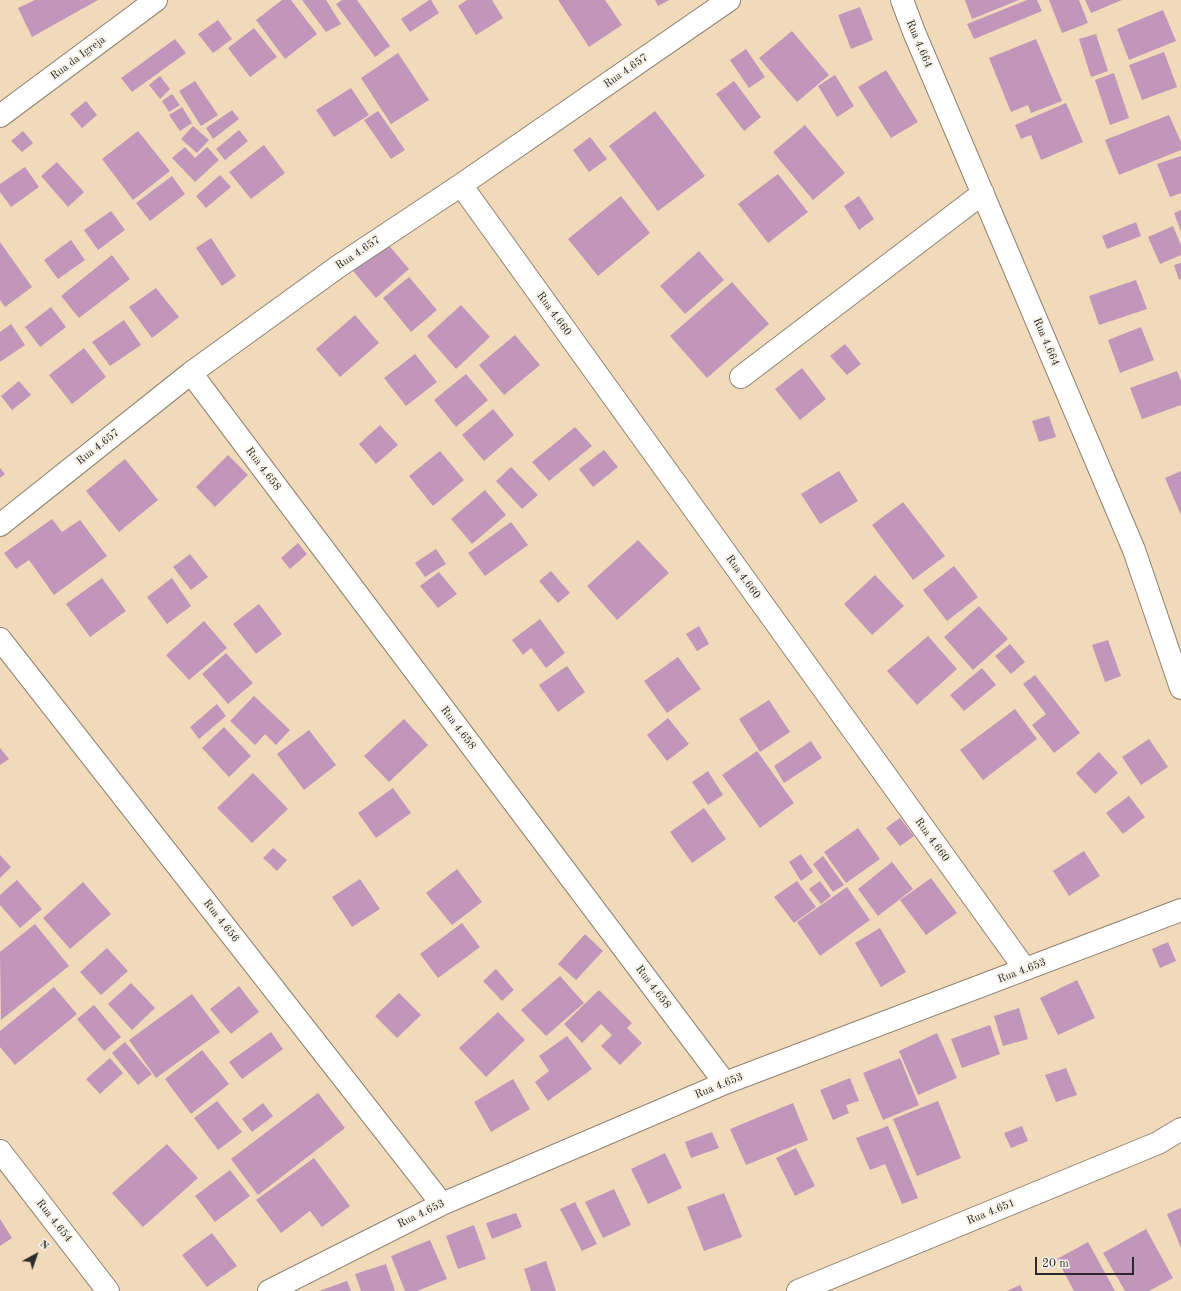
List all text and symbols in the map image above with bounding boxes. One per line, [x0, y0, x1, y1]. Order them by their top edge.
street label: Rua 4.664 [903, 18, 935, 70]
street label: Rua da Igreja [48, 33, 108, 83]
street label: Rua 4.657 [601, 51, 651, 91]
street label: Rua 4.657 [333, 233, 383, 273]
street label: Rua 4.660 [534, 290, 574, 338]
street label: Rua 4.664 [1030, 316, 1062, 368]
street label: Rua 4.657 [74, 426, 122, 468]
street label: Rua 4.658 [242, 445, 284, 493]
street label: Rua 4.660 [723, 553, 763, 601]
street label: Rua 4.658 [437, 704, 479, 752]
street label: Rua 4.660 [912, 816, 952, 864]
street label: Rua 4.656 [200, 897, 242, 945]
street label: Rua 4.653 [996, 956, 1048, 986]
street label: Rua 4.658 [632, 963, 674, 1011]
street label: Rua 4.653 [693, 1070, 745, 1102]
street label: Rua 4.651 [965, 1196, 1017, 1228]
street label: Rua 4.654 [33, 1197, 75, 1245]
street label: Rua 4.653 [395, 1197, 447, 1231]
north arrow [16, 1235, 56, 1275]
text: N [37, 1239, 51, 1252]
scale bar [1037, 1249, 1136, 1275]
text: 20 m [1042, 1258, 1069, 1270]

